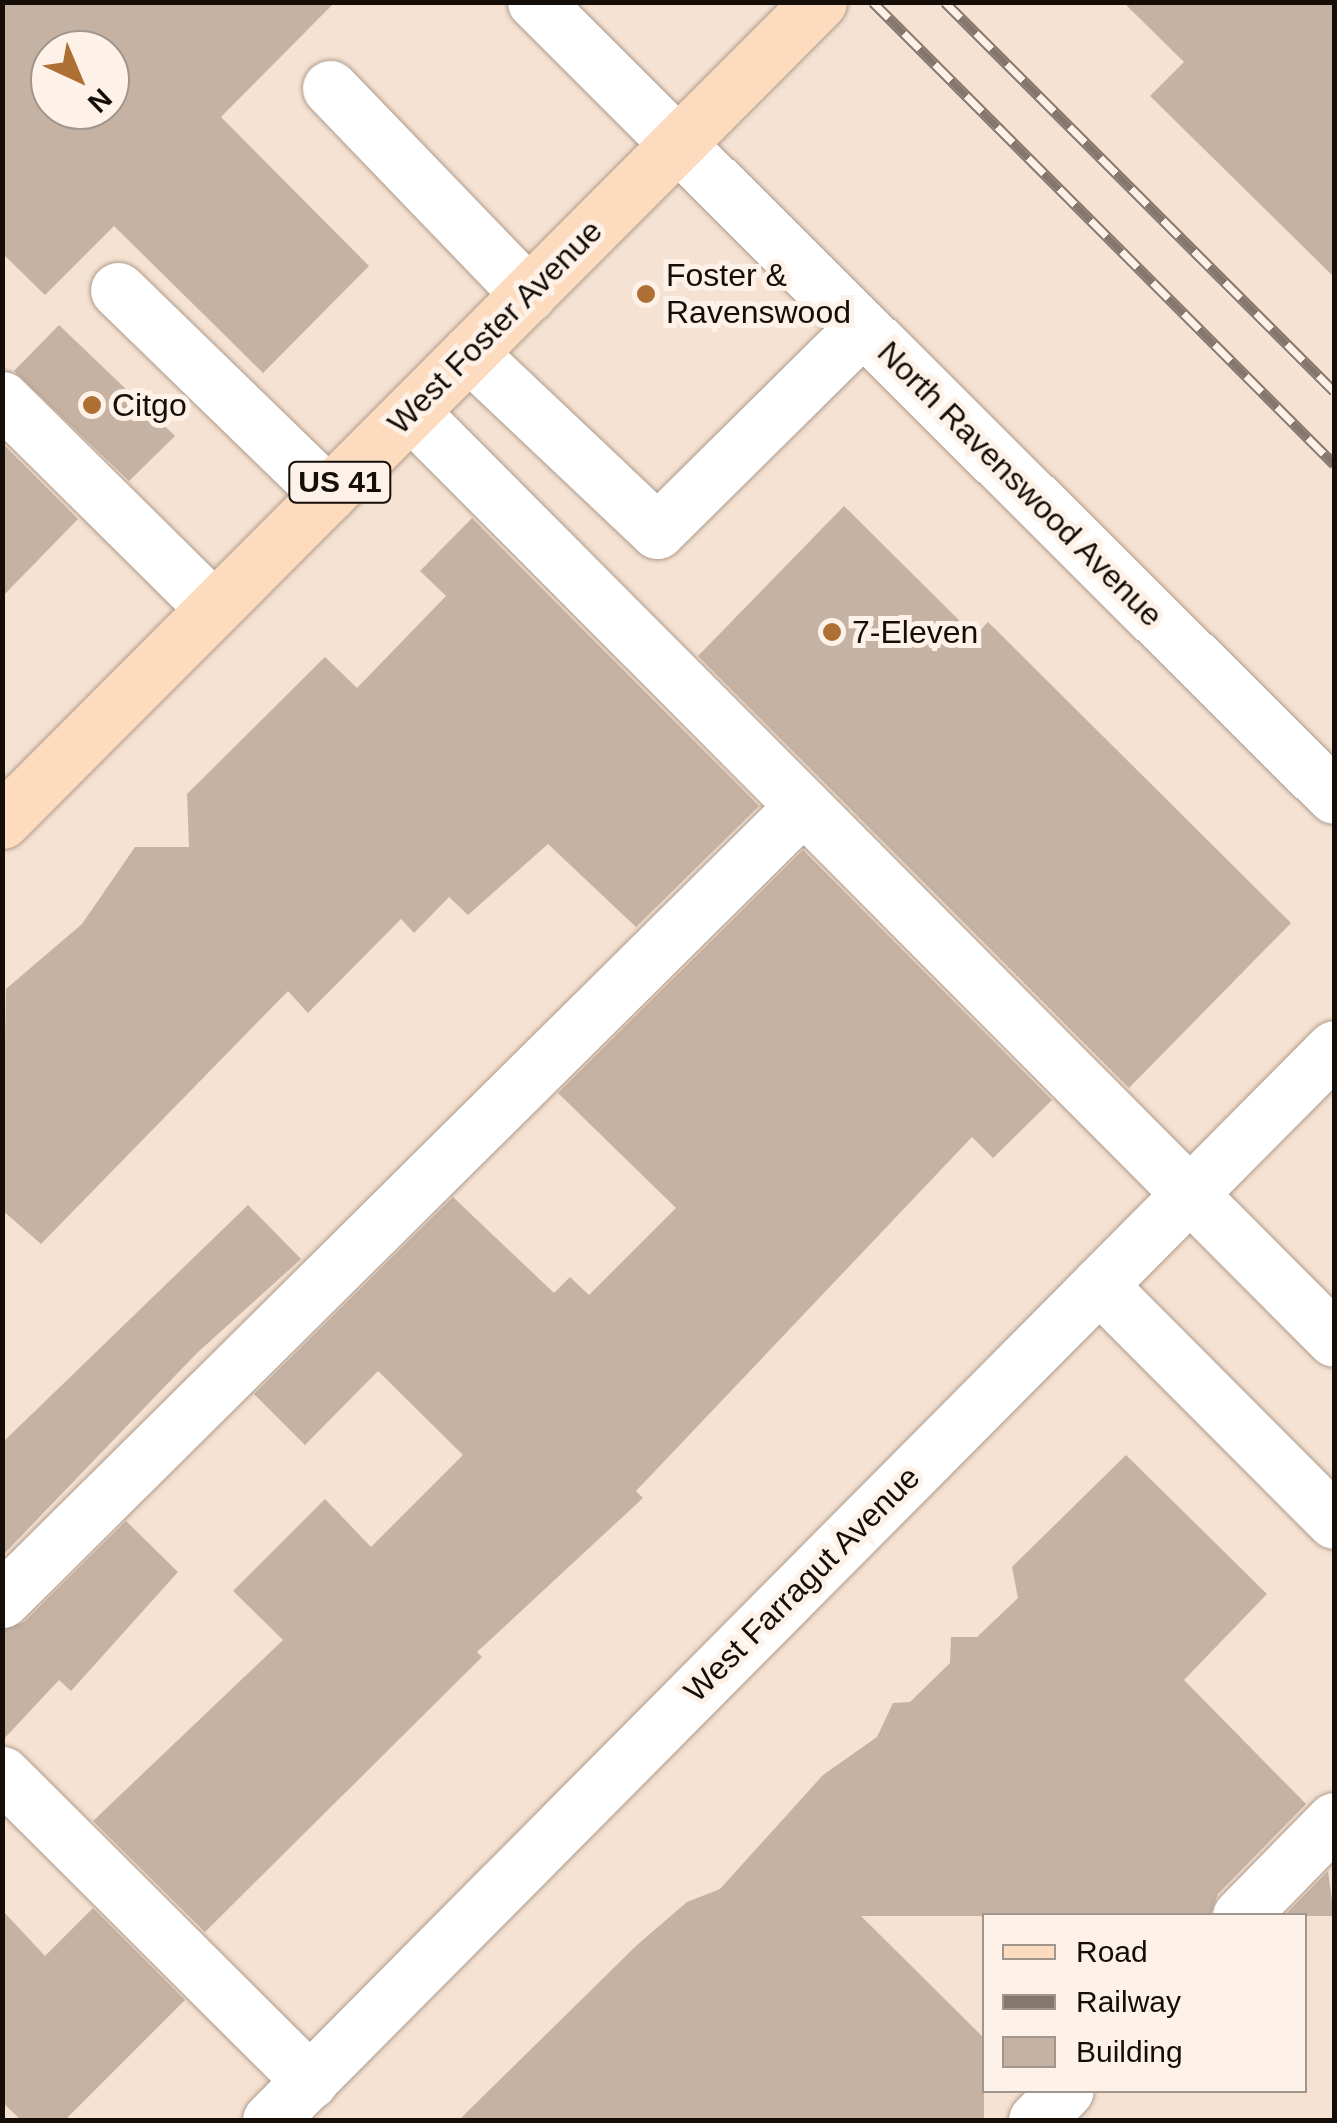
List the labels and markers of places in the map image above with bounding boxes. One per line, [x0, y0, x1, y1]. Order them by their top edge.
place label: Foster & Ravenswood [666, 257, 851, 332]
marker: Foster & Ravenswood [635, 283, 657, 305]
place label: Citgo [112, 386, 187, 424]
marker: Citgo [81, 394, 103, 416]
place label: 7-Eleven [852, 613, 978, 651]
marker: 7-Eleven [821, 621, 843, 643]

